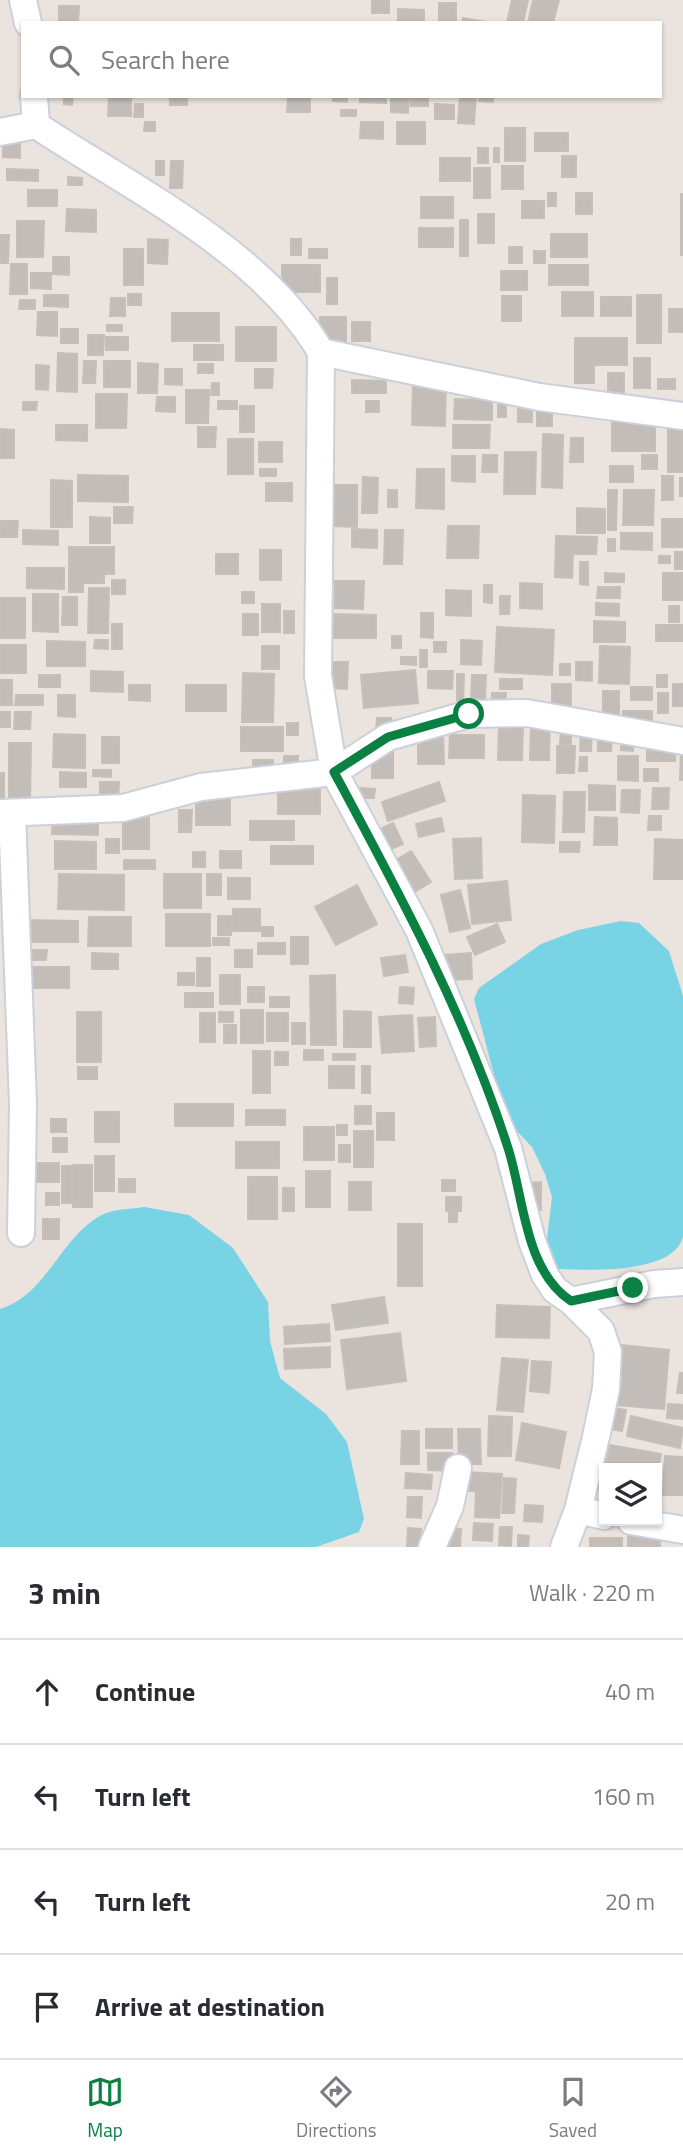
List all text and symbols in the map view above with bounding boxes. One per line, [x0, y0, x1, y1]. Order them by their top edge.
search box [21, 21, 662, 98]
text: Search here [101, 40, 230, 79]
icon: search [45, 41, 83, 79]
route start [453, 698, 484, 729]
route end [617, 1272, 648, 1303]
map controls [599, 1463, 662, 1526]
button: layers [599, 1463, 662, 1526]
text: 3 min [28, 1570, 101, 1616]
text: Walk · 220 m [529, 1575, 655, 1610]
text: Continue [95, 1672, 195, 1711]
icon: ahead [28, 1673, 66, 1711]
text: 40 m [605, 1674, 655, 1709]
text: Turn left [95, 1777, 190, 1816]
icon: left [28, 1778, 66, 1816]
text: 160 m [592, 1779, 655, 1814]
text: Turn left [95, 1882, 190, 1921]
icon: left [28, 1883, 66, 1921]
text: 20 m [605, 1884, 655, 1919]
text: Arrive at destination [95, 1987, 325, 2026]
icon: arrive [28, 1988, 66, 2026]
tab: Map [86, 2073, 124, 2144]
tab: Directions [296, 2073, 377, 2144]
tab: Saved [549, 2073, 597, 2144]

